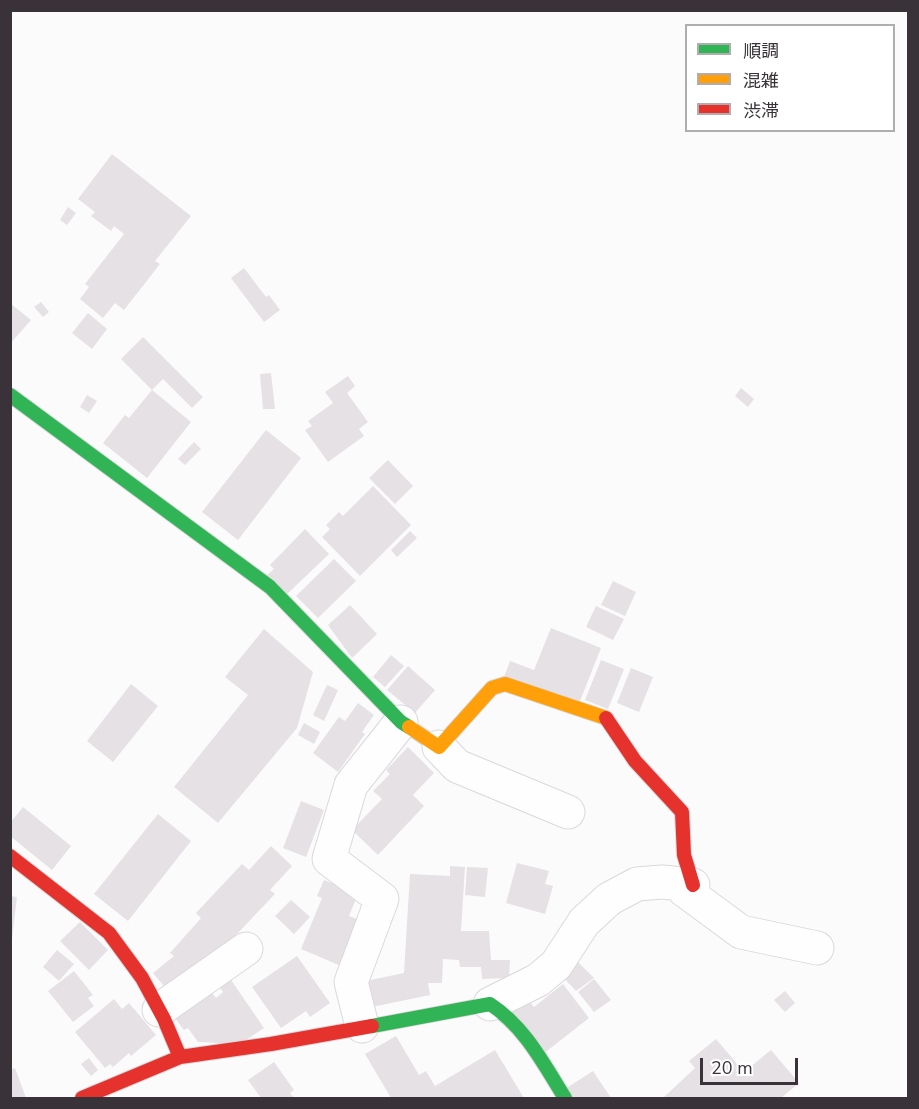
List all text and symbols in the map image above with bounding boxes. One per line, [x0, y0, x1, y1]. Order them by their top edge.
legend [685, 24, 895, 132]
text: 順調 [743, 39, 779, 63]
text: 混雑 [743, 69, 779, 93]
text: 渋滞 [743, 99, 779, 123]
scale bar [703, 1046, 800, 1084]
text: 20 m [711, 1056, 753, 1080]

